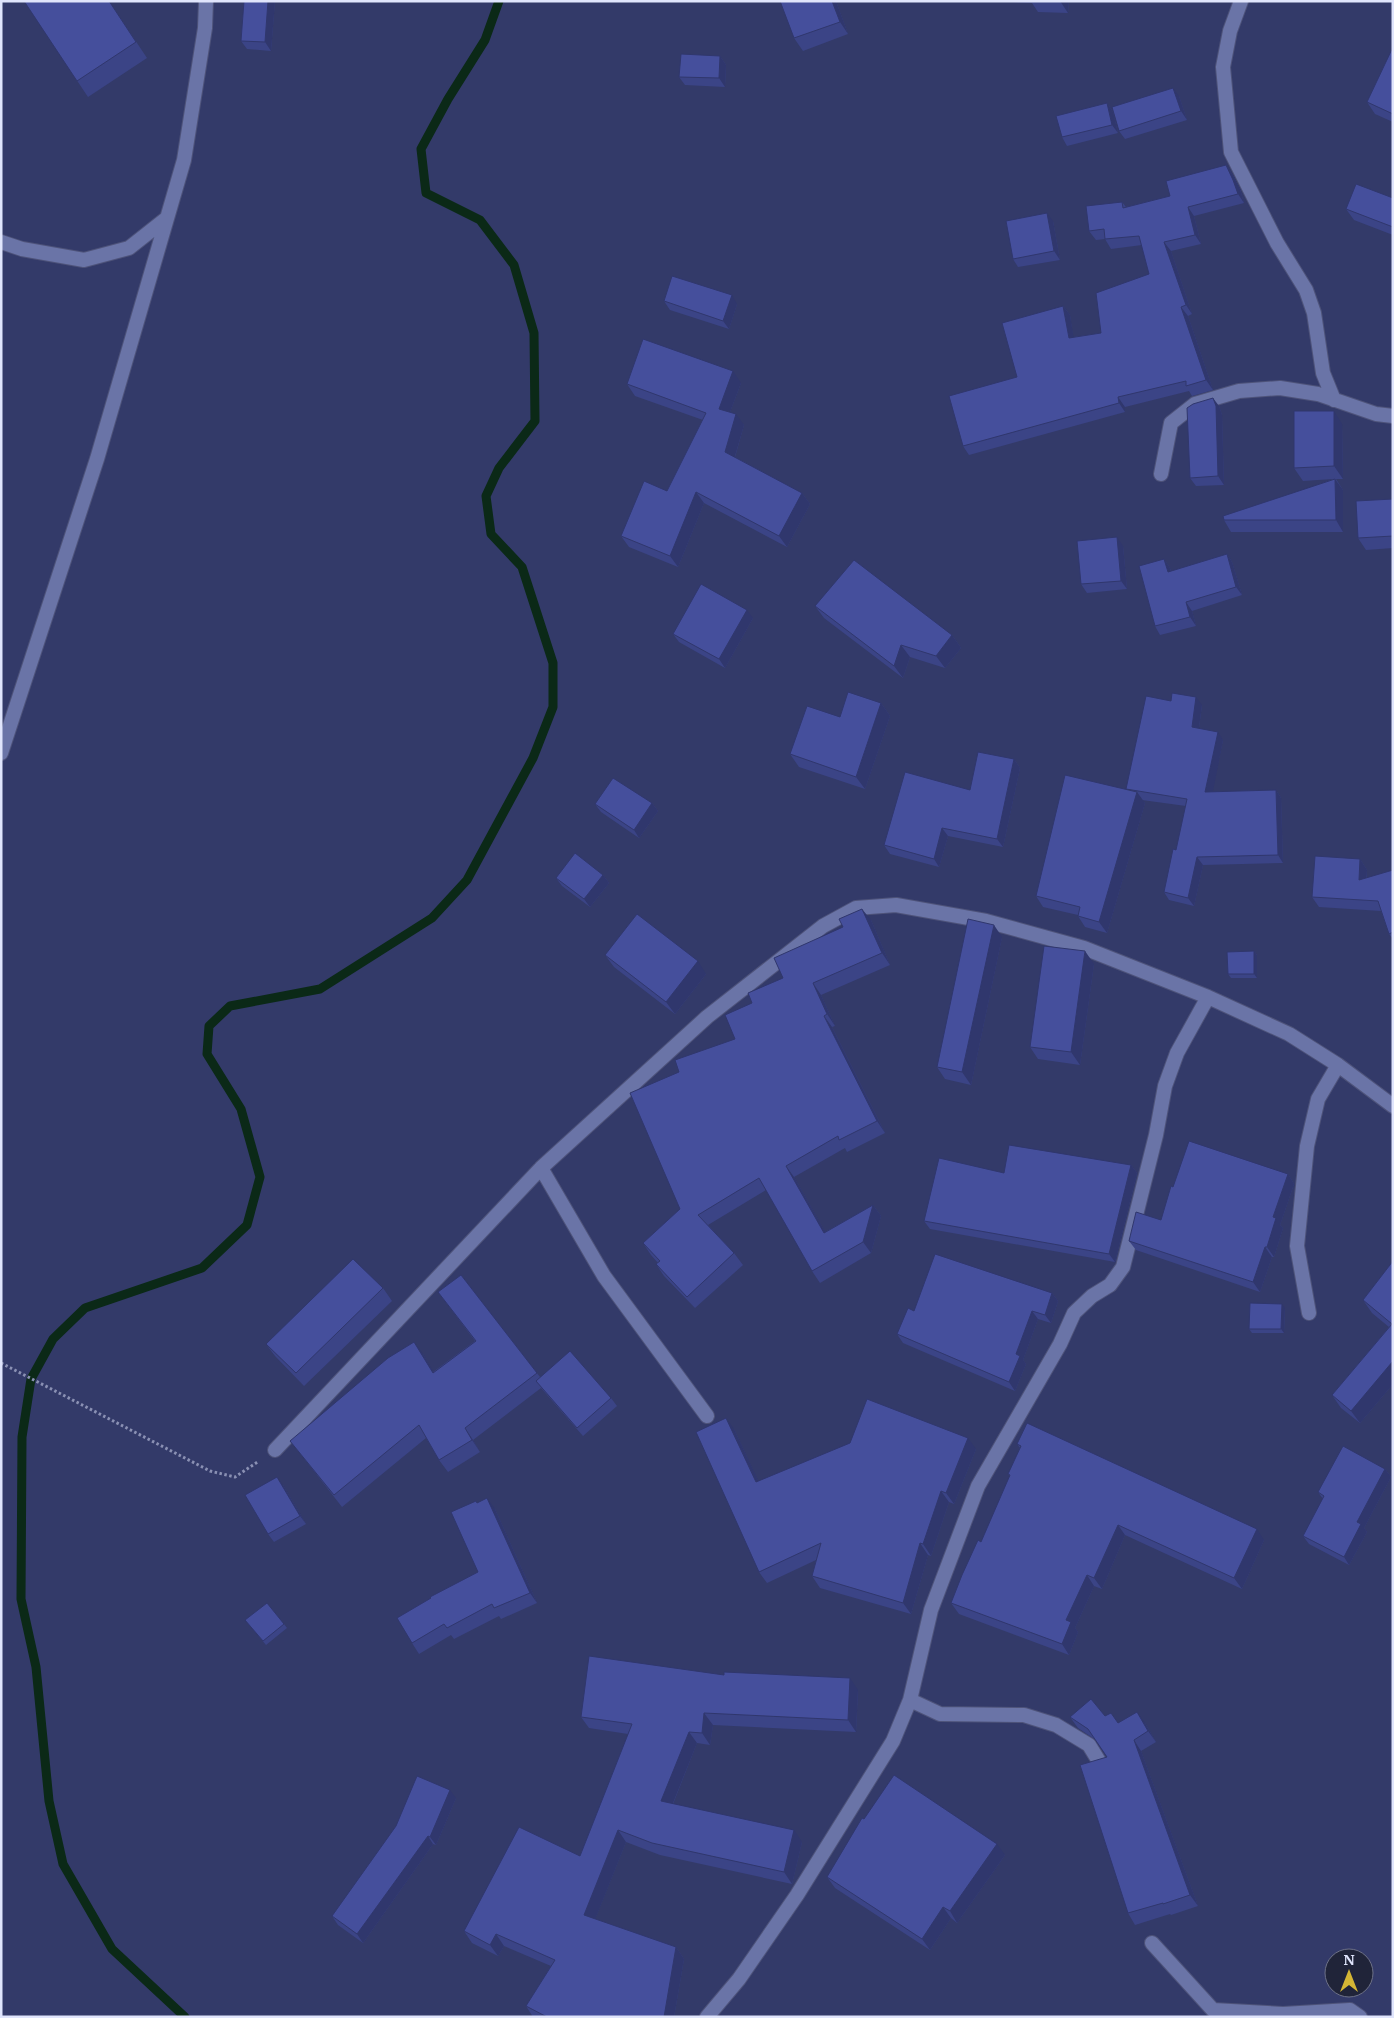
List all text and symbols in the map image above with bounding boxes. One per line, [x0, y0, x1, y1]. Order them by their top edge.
north arrow [1324, 1948, 1374, 1998]
text: N [1343, 1951, 1355, 1969]

